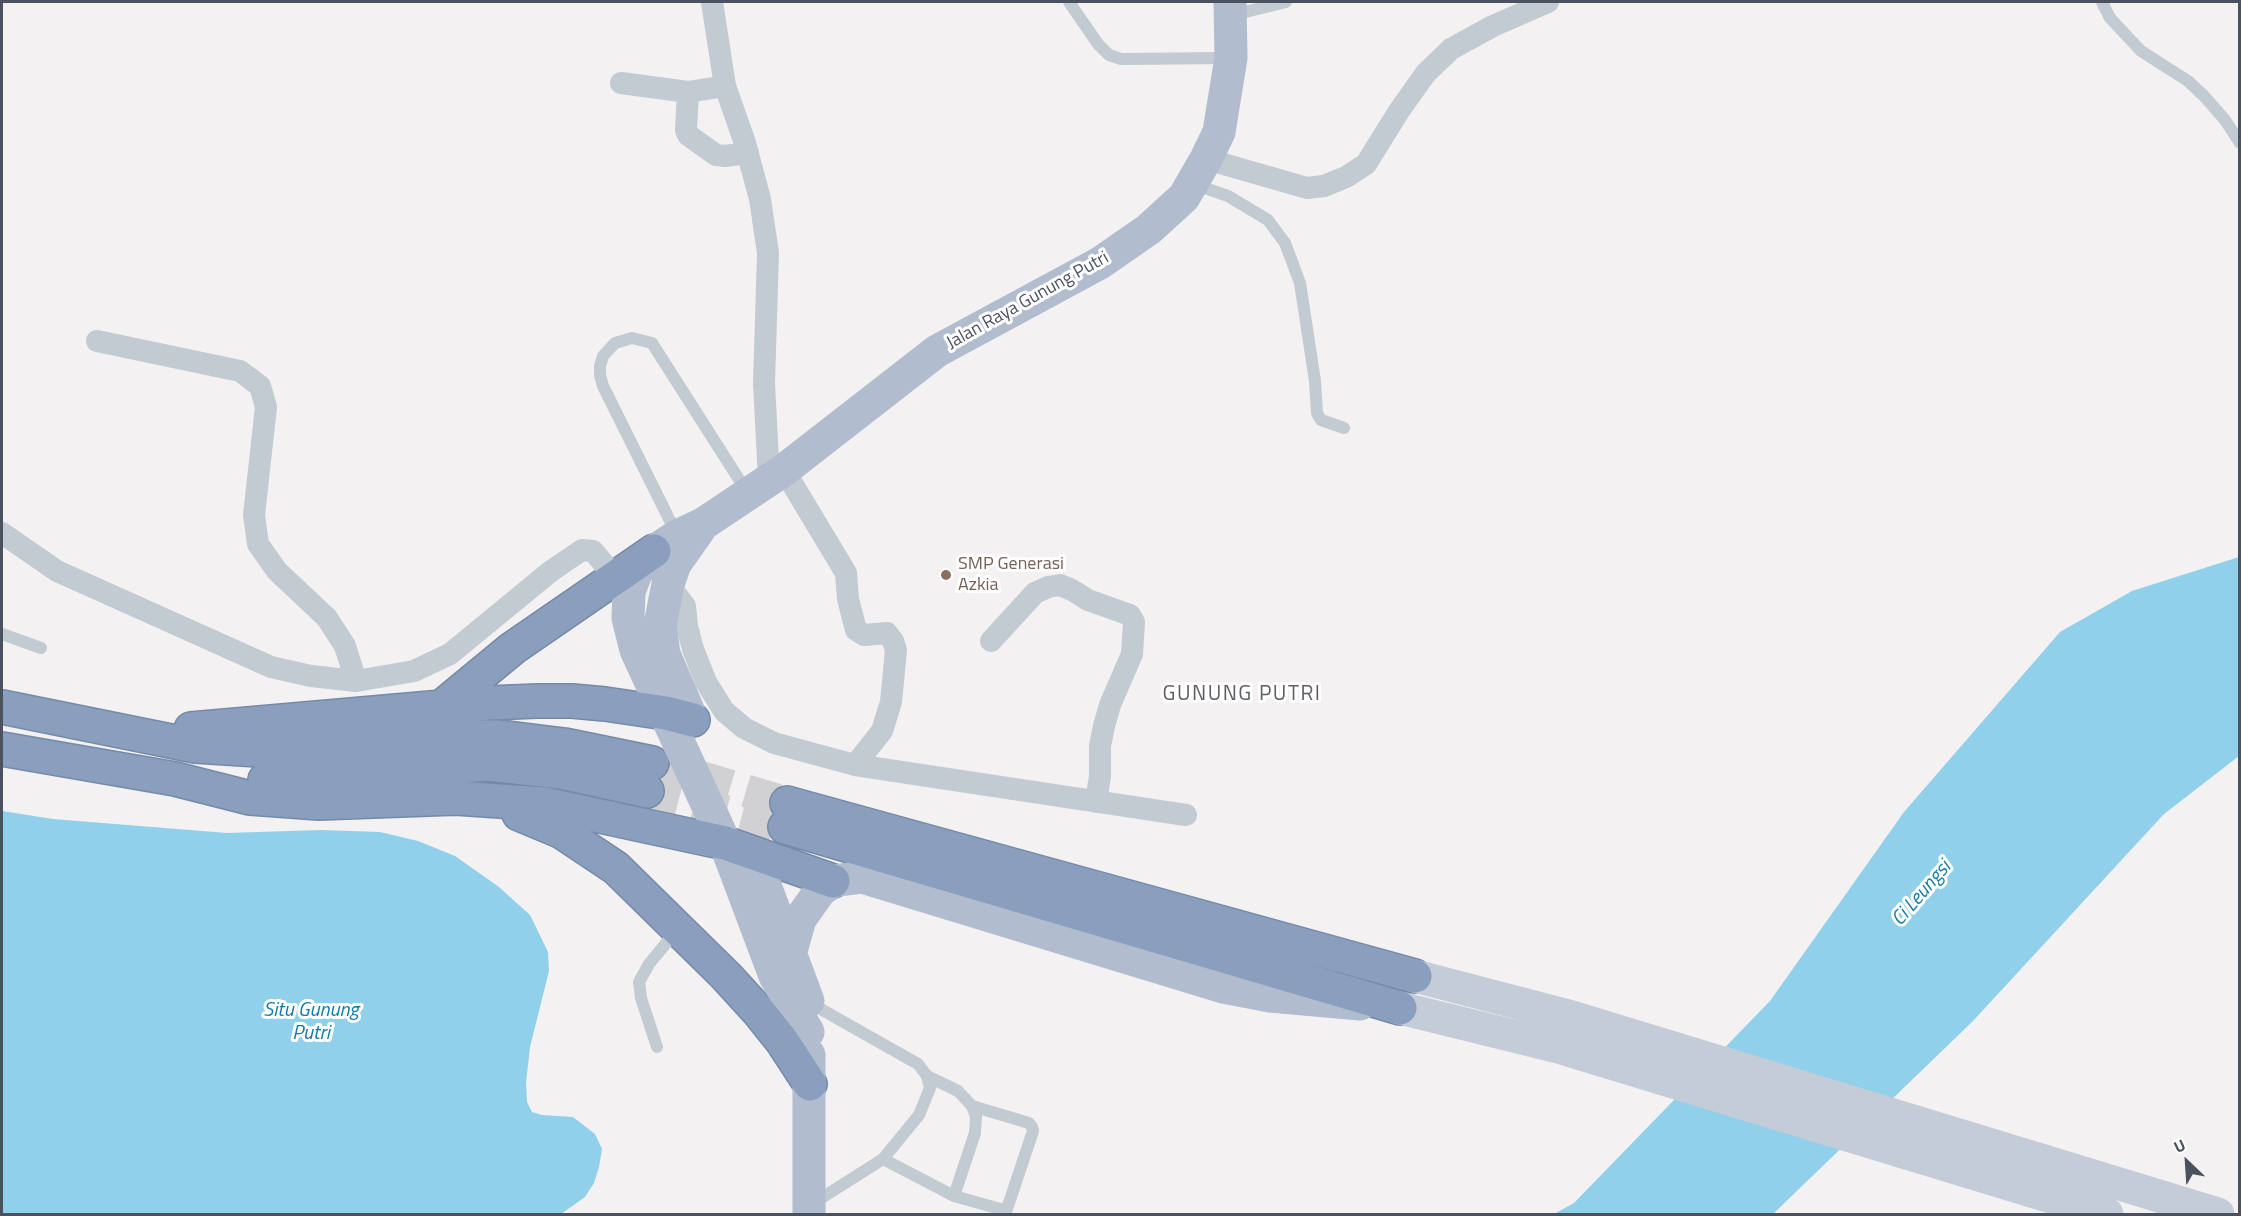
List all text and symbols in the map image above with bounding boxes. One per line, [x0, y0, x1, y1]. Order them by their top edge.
street label: Jalan Raya Gunung Putri [943, 247, 1113, 355]
place label: SMP Generasi Azkia [958, 554, 1064, 596]
marker: SMP Generasi Azkia [939, 568, 953, 582]
district label: GUNUNG PUTRI [1162, 682, 1322, 708]
water label: Ci Leungsi [1887, 857, 1957, 931]
water label: Situ Gunung Putri [263, 999, 359, 1046]
north arrow [2157, 1132, 2217, 1192]
text: U [2170, 1133, 2189, 1159]

